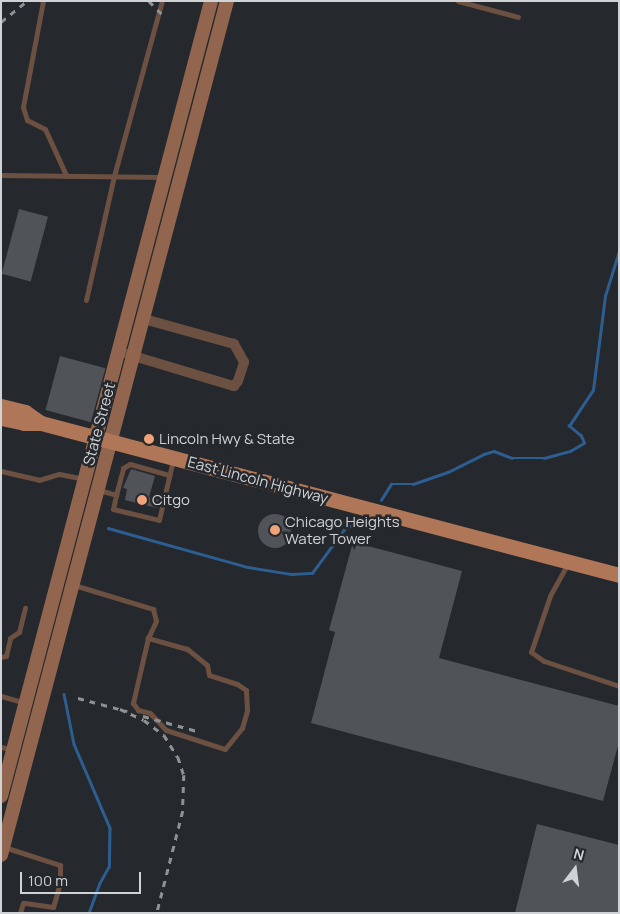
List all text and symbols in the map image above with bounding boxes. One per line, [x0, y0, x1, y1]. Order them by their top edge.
street label: State Street [79, 381, 119, 467]
place label: Lincoln Hwy & State [159, 430, 295, 448]
marker: Lincoln Hwy & State [143, 433, 155, 445]
street label: East Lincoln Highway [186, 453, 330, 507]
place label: Citgo [152, 491, 190, 509]
marker: Citgo [136, 494, 148, 506]
place label: Chicago Heights Water Tower [285, 512, 400, 547]
marker: Chicago Heights Water Tower [269, 524, 281, 536]
north arrow [550, 844, 600, 894]
text: N [572, 844, 586, 865]
scale bar [22, 862, 144, 894]
text: 100 m [28, 870, 68, 891]

